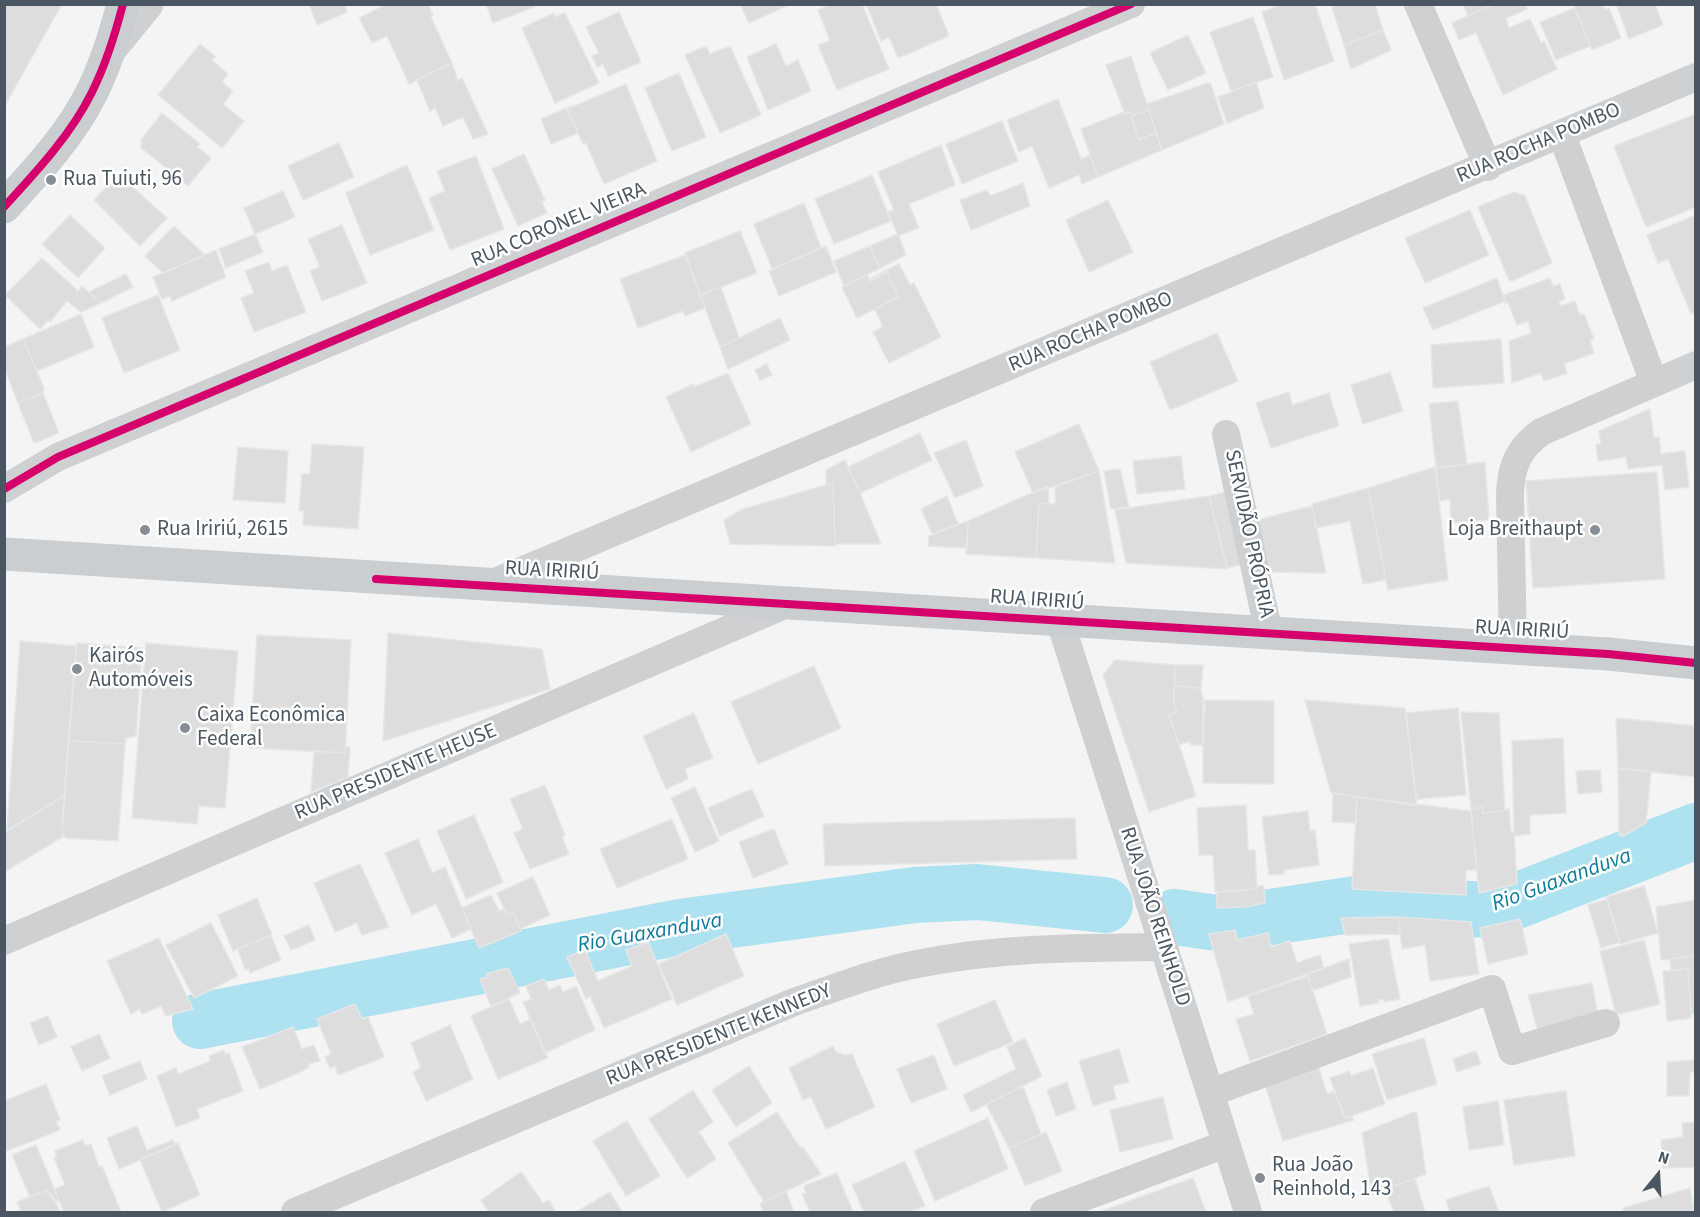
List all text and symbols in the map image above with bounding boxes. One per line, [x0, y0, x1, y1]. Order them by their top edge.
street label: RUA ROCHA POMBO [1453, 98, 1625, 190]
place label: Rua Tuiuti, 96 [63, 167, 182, 193]
marker: Rua Tuiuti, 96 [44, 173, 58, 187]
street label: RUA CORONEL VIEIRA [468, 178, 650, 274]
street label: RUA ROCHA POMBO [1005, 287, 1177, 379]
street label: SERVIDÃO PRÓPRIA [1218, 448, 1278, 620]
place label: Rua Iririú, 2615 [157, 517, 288, 543]
place label: Loja Breithaupt [1448, 517, 1583, 543]
marker: Rua Iririú, 2615 [138, 523, 152, 537]
marker: Loja Breithaupt [1588, 523, 1602, 537]
street label: RUA IRIRIÚ [504, 557, 600, 587]
street label: RUA IRIRIÚ [989, 585, 1085, 617]
street label: RUA IRIRIÚ [1474, 616, 1570, 646]
place label: Kairós Automóveis [89, 644, 193, 694]
marker: Kairós Automóveis [70, 662, 84, 676]
place label: Caixa Econômica Federal [197, 703, 345, 753]
street label: RUA PRESIDENTE HEUSE [291, 719, 501, 827]
marker: Caixa Econômica Federal [178, 721, 192, 735]
street label: RUA JOÃO REINHOLD [1113, 824, 1195, 1010]
water label: Rio Guaxanduva [1489, 844, 1635, 918]
water label: Rio Guaxanduva [576, 908, 724, 960]
street label: RUA PRESIDENTE KENNEDY [603, 979, 835, 1093]
north arrow [1628, 1145, 1688, 1205]
text: N [1655, 1146, 1672, 1170]
place label: Rua João Reinhold, 143 [1272, 1153, 1391, 1203]
marker: Rua João Reinhold, 143 [1253, 1171, 1267, 1185]

